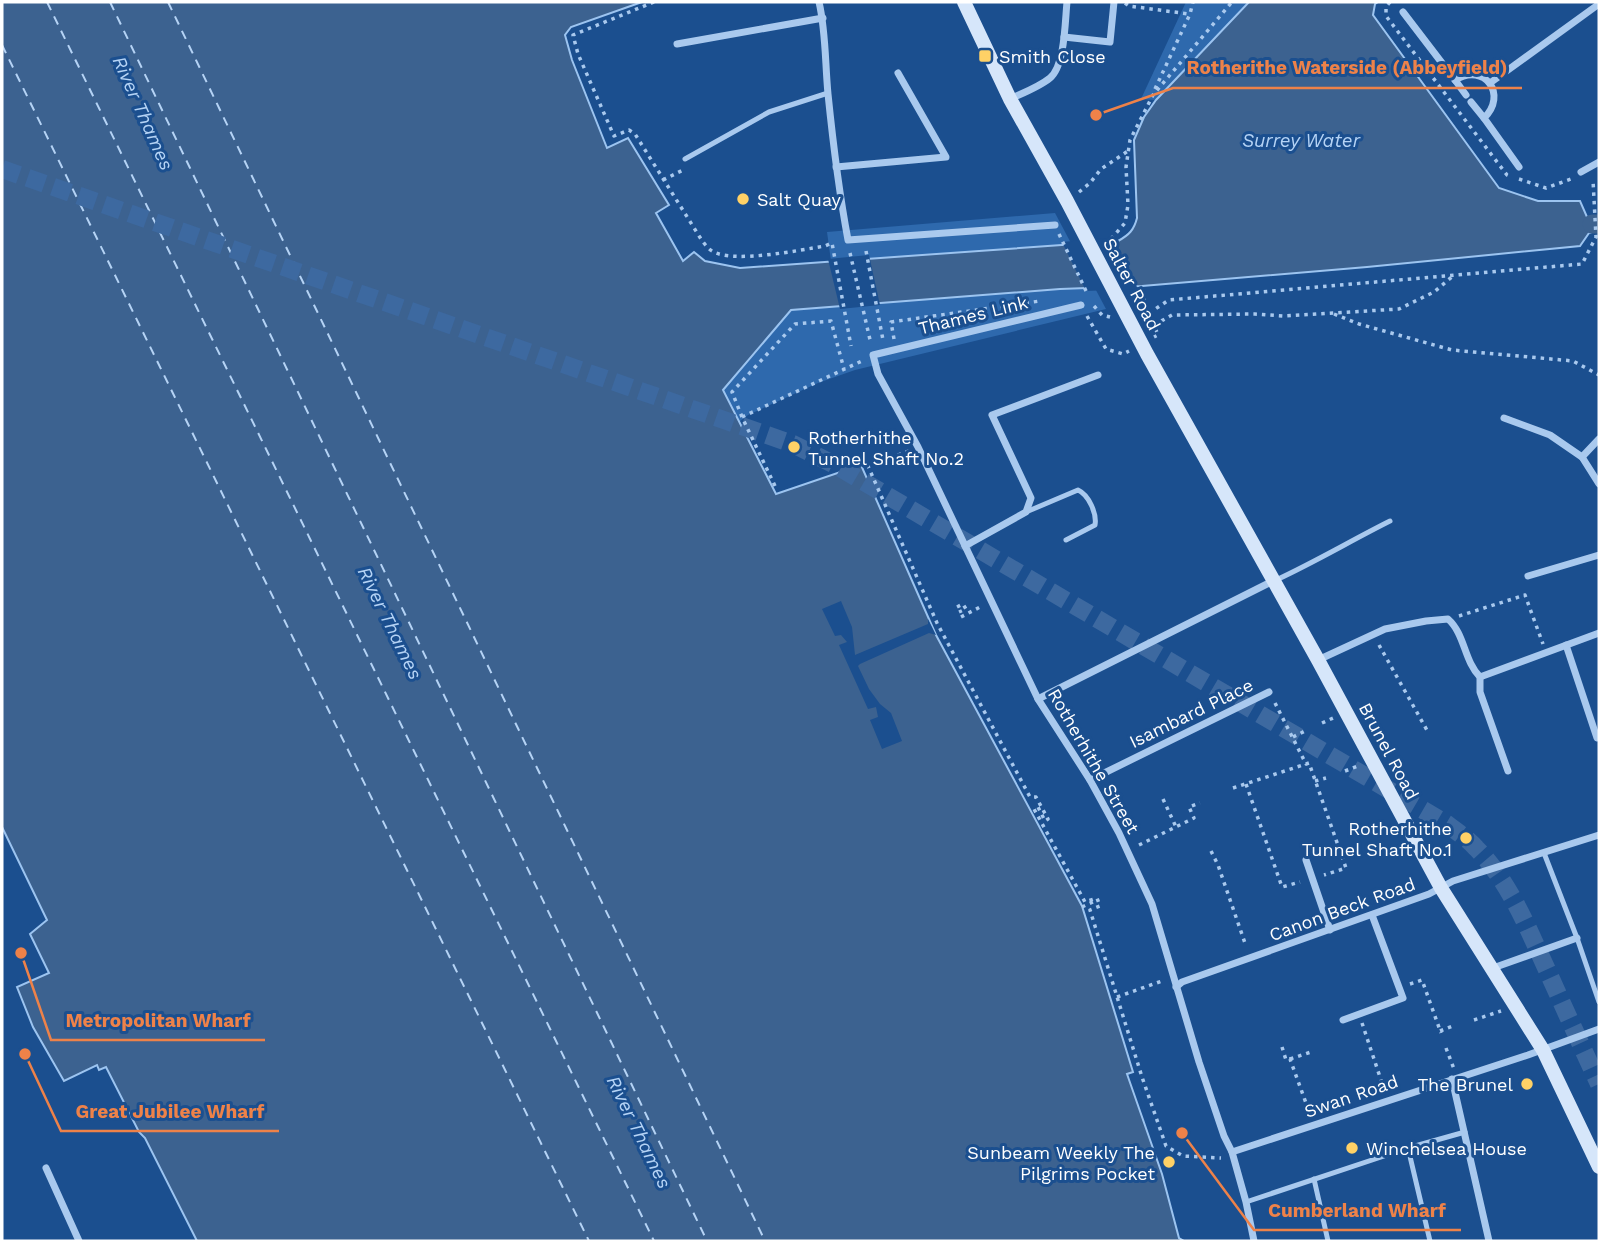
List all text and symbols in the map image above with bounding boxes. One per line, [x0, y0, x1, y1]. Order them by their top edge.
place label: Smith Close [999, 46, 1106, 67]
marker: Smith Close [977, 48, 993, 64]
callout: Rotherithe Waterside (Abbeyfield) [1173, 48, 1522, 88]
water label: River Thames [108, 52, 179, 174]
text: Rotherithe Waterside (Abbeyfield) [1187, 56, 1507, 79]
water label: Surrey Water [1242, 129, 1361, 152]
place label: Salt Quay [757, 189, 842, 210]
marker: Salt Quay [735, 191, 751, 207]
street label: Salter Road [1099, 234, 1165, 334]
street label: Thames Link [916, 291, 1030, 339]
place label: Rotherhithe Tunnel Shaft No.2 [808, 427, 964, 469]
marker: Rotherhithe Tunnel Shaft No.2 [786, 439, 802, 455]
water label: River Thames [353, 563, 427, 683]
street label: Isambard Place [1126, 674, 1256, 752]
street label: Rotherhithe Street [1044, 685, 1144, 838]
street label: Brunel Road [1355, 699, 1423, 803]
place label: Rotherhithe Tunnel Shaft No.1 [1302, 818, 1452, 860]
marker: Rotherhithe Tunnel Shaft No.1 [1458, 830, 1474, 846]
street label: Canon Beck Road [1266, 873, 1418, 945]
callout: Metropolitan Wharf [51, 1000, 265, 1040]
text: Metropolitan Wharf [65, 1009, 251, 1032]
street label: Swan Road [1301, 1070, 1401, 1122]
water label: River Thames [602, 1072, 676, 1192]
place label: The Brunel [1418, 1074, 1513, 1095]
marker: The Brunel [1519, 1076, 1535, 1092]
callout: Great Jubilee Wharf [61, 1091, 279, 1131]
text: Great Jubilee Wharf [75, 1100, 265, 1123]
place label: Winchelsea House [1366, 1138, 1527, 1159]
marker: Winchelsea House [1344, 1140, 1360, 1156]
place label: Sunbeam Weekly The Pilgrims Pocket [967, 1142, 1155, 1184]
marker: Sunbeam Weekly The Pilgrims Pocket [1161, 1154, 1177, 1170]
callout: Cumberland Wharf [1254, 1190, 1461, 1230]
text: Cumberland Wharf [1268, 1199, 1446, 1222]

